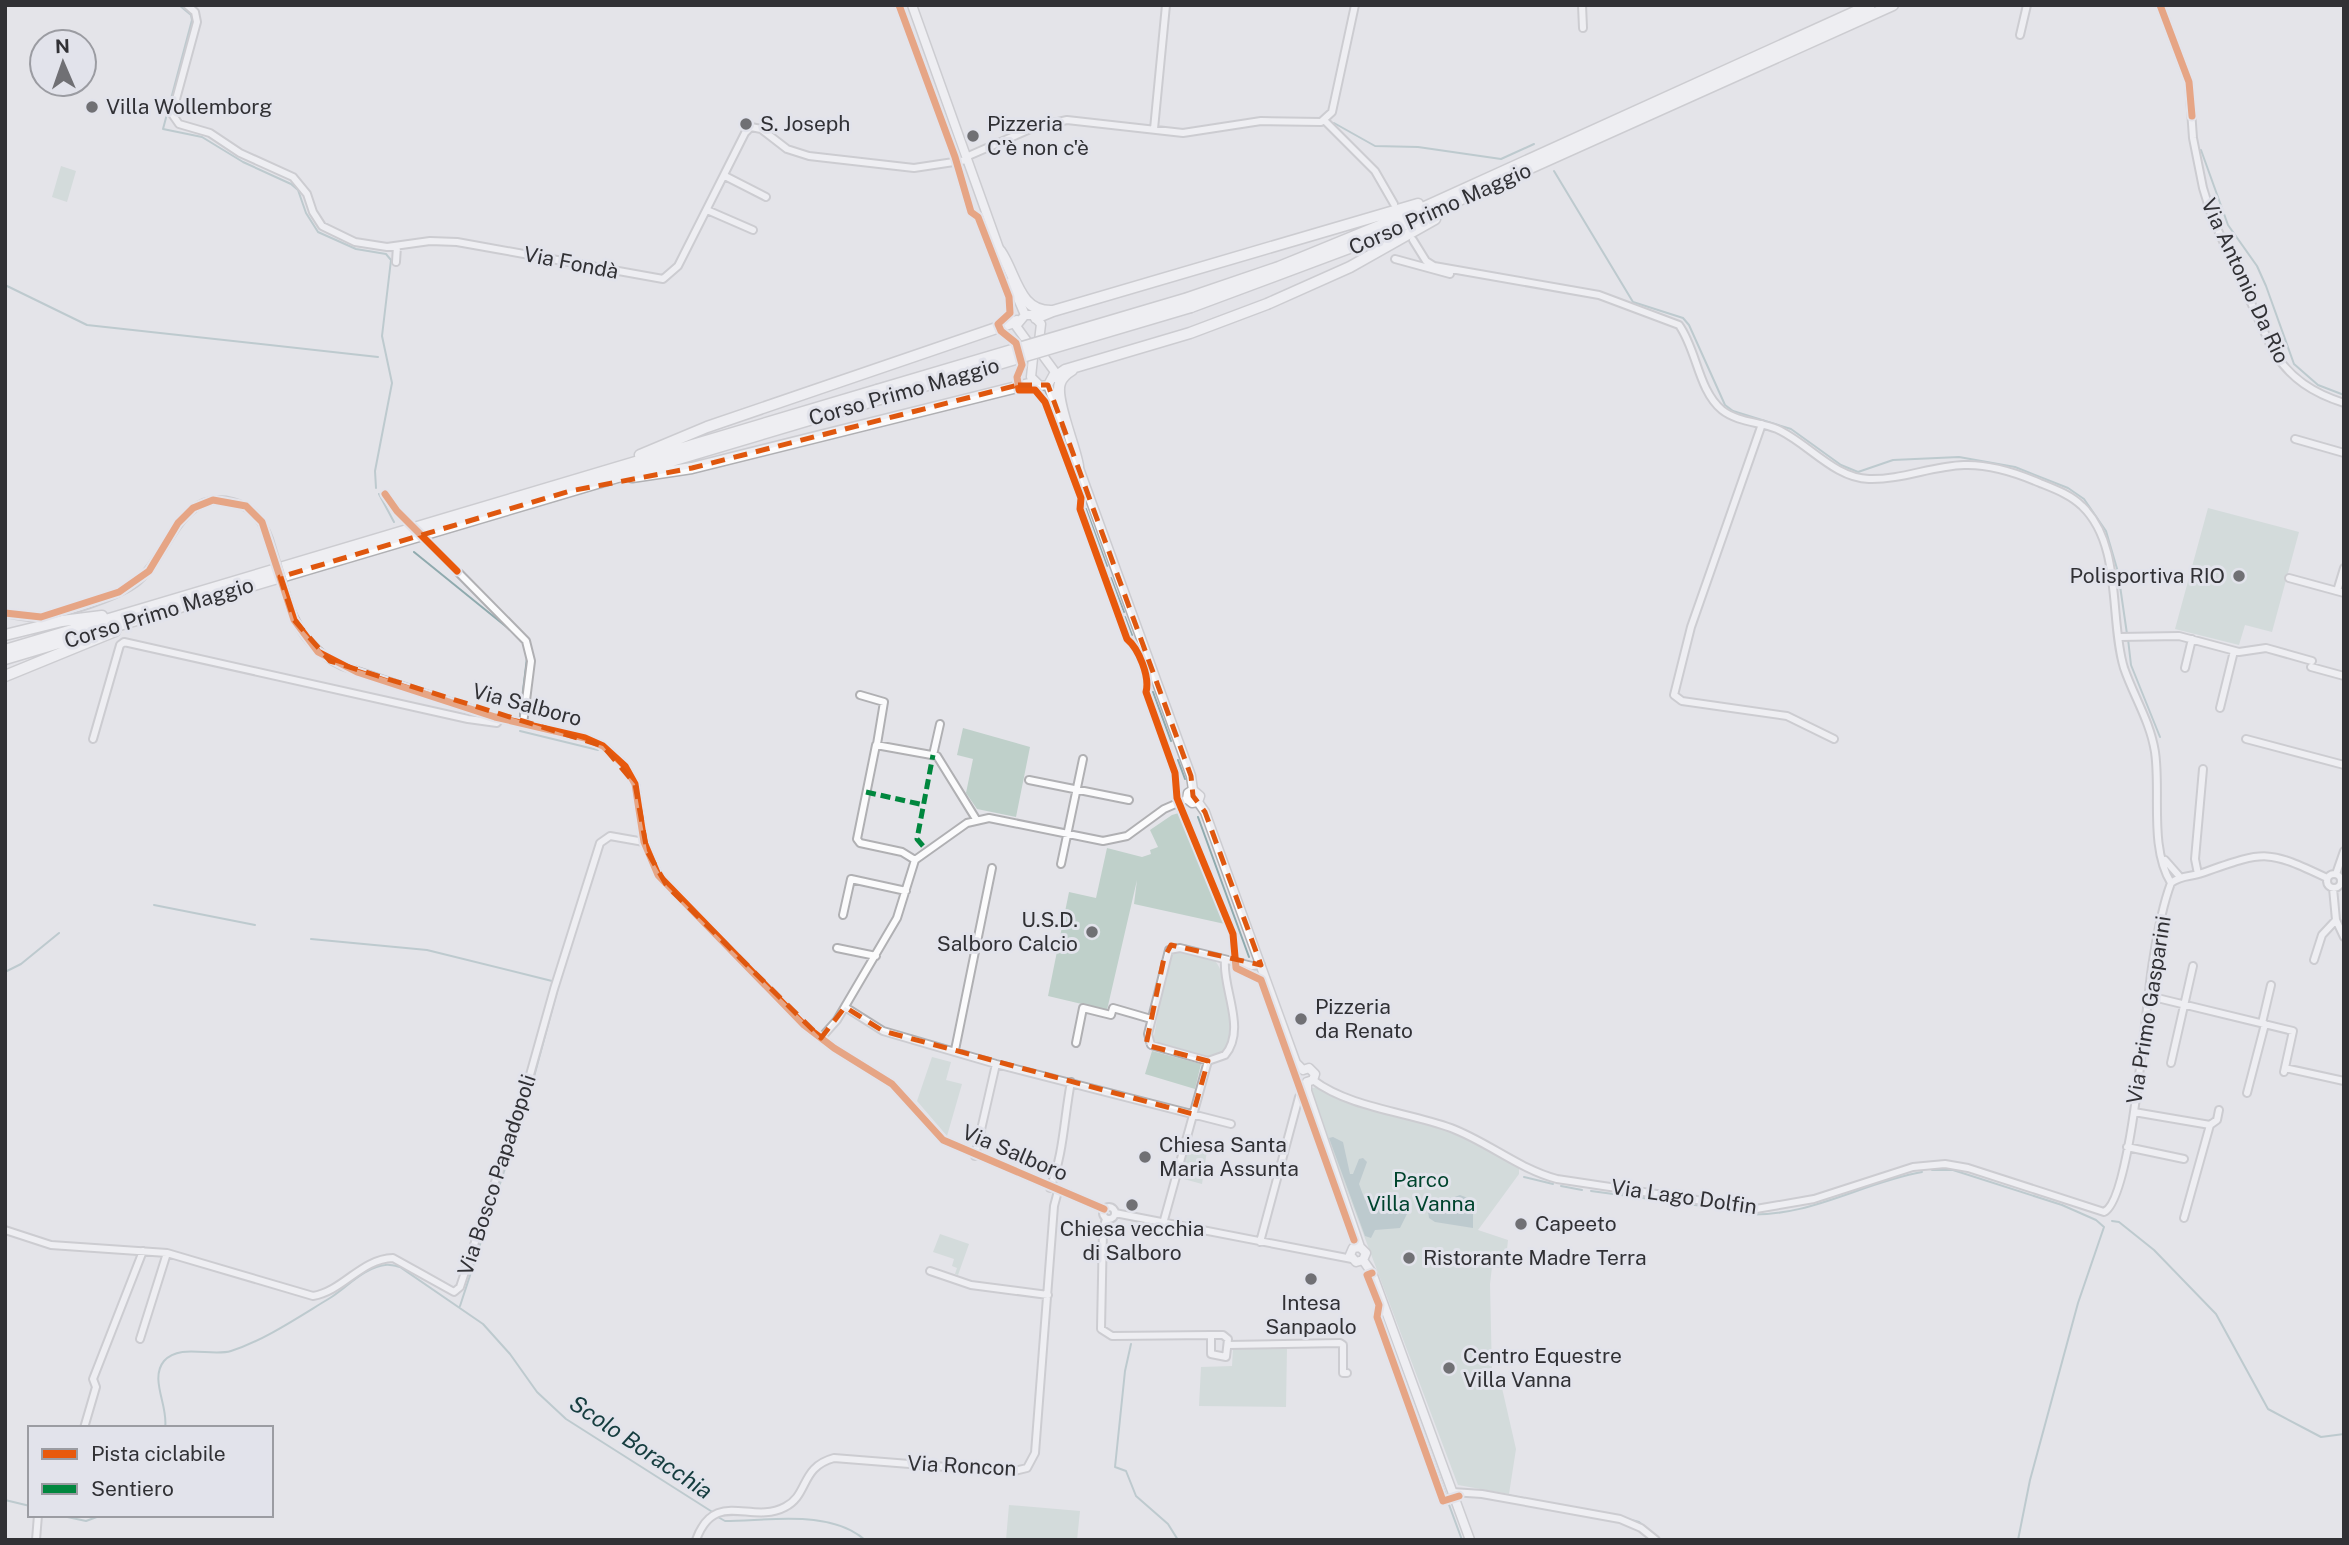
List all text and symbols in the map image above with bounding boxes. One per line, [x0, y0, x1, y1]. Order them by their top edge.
north arrow [28, 28, 98, 98]
text: N [55, 35, 70, 57]
place label: Villa Wollemborg [106, 94, 272, 119]
marker: Villa Wollemborg [84, 99, 100, 115]
place label: S. Joseph [760, 111, 850, 136]
place label: Pizzeria C'è non c'è [987, 111, 1089, 160]
marker: S. Joseph [738, 116, 754, 132]
marker: Pizzeria C'è non c'è [965, 128, 981, 144]
street label: Corso Primo Maggio [1345, 157, 1535, 260]
street label: Via Antonio Da Rio [2196, 194, 2295, 367]
street label: Via Fondà [521, 241, 621, 284]
street label: Corso Primo Maggio [806, 352, 1002, 431]
place label: Polisportiva RIO [2070, 563, 2225, 588]
marker: Polisportiva RIO [2231, 568, 2247, 584]
street label: Corso Primo Maggio [61, 572, 257, 653]
street label: Via Salboro [470, 678, 585, 731]
place label: U.S.D. Salboro Calcio [937, 907, 1078, 956]
street label: Via Primo Gasparini [2121, 914, 2176, 1106]
marker: U.S.D. Salboro Calcio [1084, 924, 1100, 940]
place label: Pizzeria da Renato [1315, 994, 1413, 1043]
marker: Pizzeria da Renato [1293, 1011, 1309, 1027]
street label: Via Bosco Papadopoli [452, 1071, 541, 1278]
street label: Via Salboro [959, 1119, 1072, 1186]
place label: Chiesa Santa Maria Assunta [1159, 1132, 1299, 1181]
marker: Chiesa Santa Maria Assunta [1137, 1149, 1153, 1165]
park label: Parco Villa Vanna [1367, 1167, 1475, 1216]
street label: Via Lago Dolfin [1610, 1174, 1758, 1219]
marker: Chiesa vecchia di Salboro [1124, 1197, 1140, 1213]
place label: Capeeto [1535, 1211, 1617, 1236]
place label: Chiesa vecchia di Salboro [1060, 1216, 1204, 1265]
marker: Capeeto [1513, 1216, 1529, 1232]
place label: Ristorante Madre Terra [1423, 1245, 1647, 1270]
marker: Ristorante Madre Terra [1401, 1250, 1417, 1266]
marker: Intesa Sanpaolo [1303, 1271, 1319, 1287]
place label: Intesa Sanpaolo [1265, 1290, 1357, 1339]
place label: Centro Equestre Villa Vanna [1463, 1343, 1622, 1392]
marker: Centro Equestre Villa Vanna [1441, 1360, 1457, 1376]
water label: Scolo Boracchia [565, 1389, 718, 1504]
legend [28, 1426, 273, 1517]
text: Pista ciclabile [91, 1441, 226, 1466]
street label: Via Roncon [907, 1450, 1017, 1481]
text: Sentiero [91, 1476, 174, 1501]

